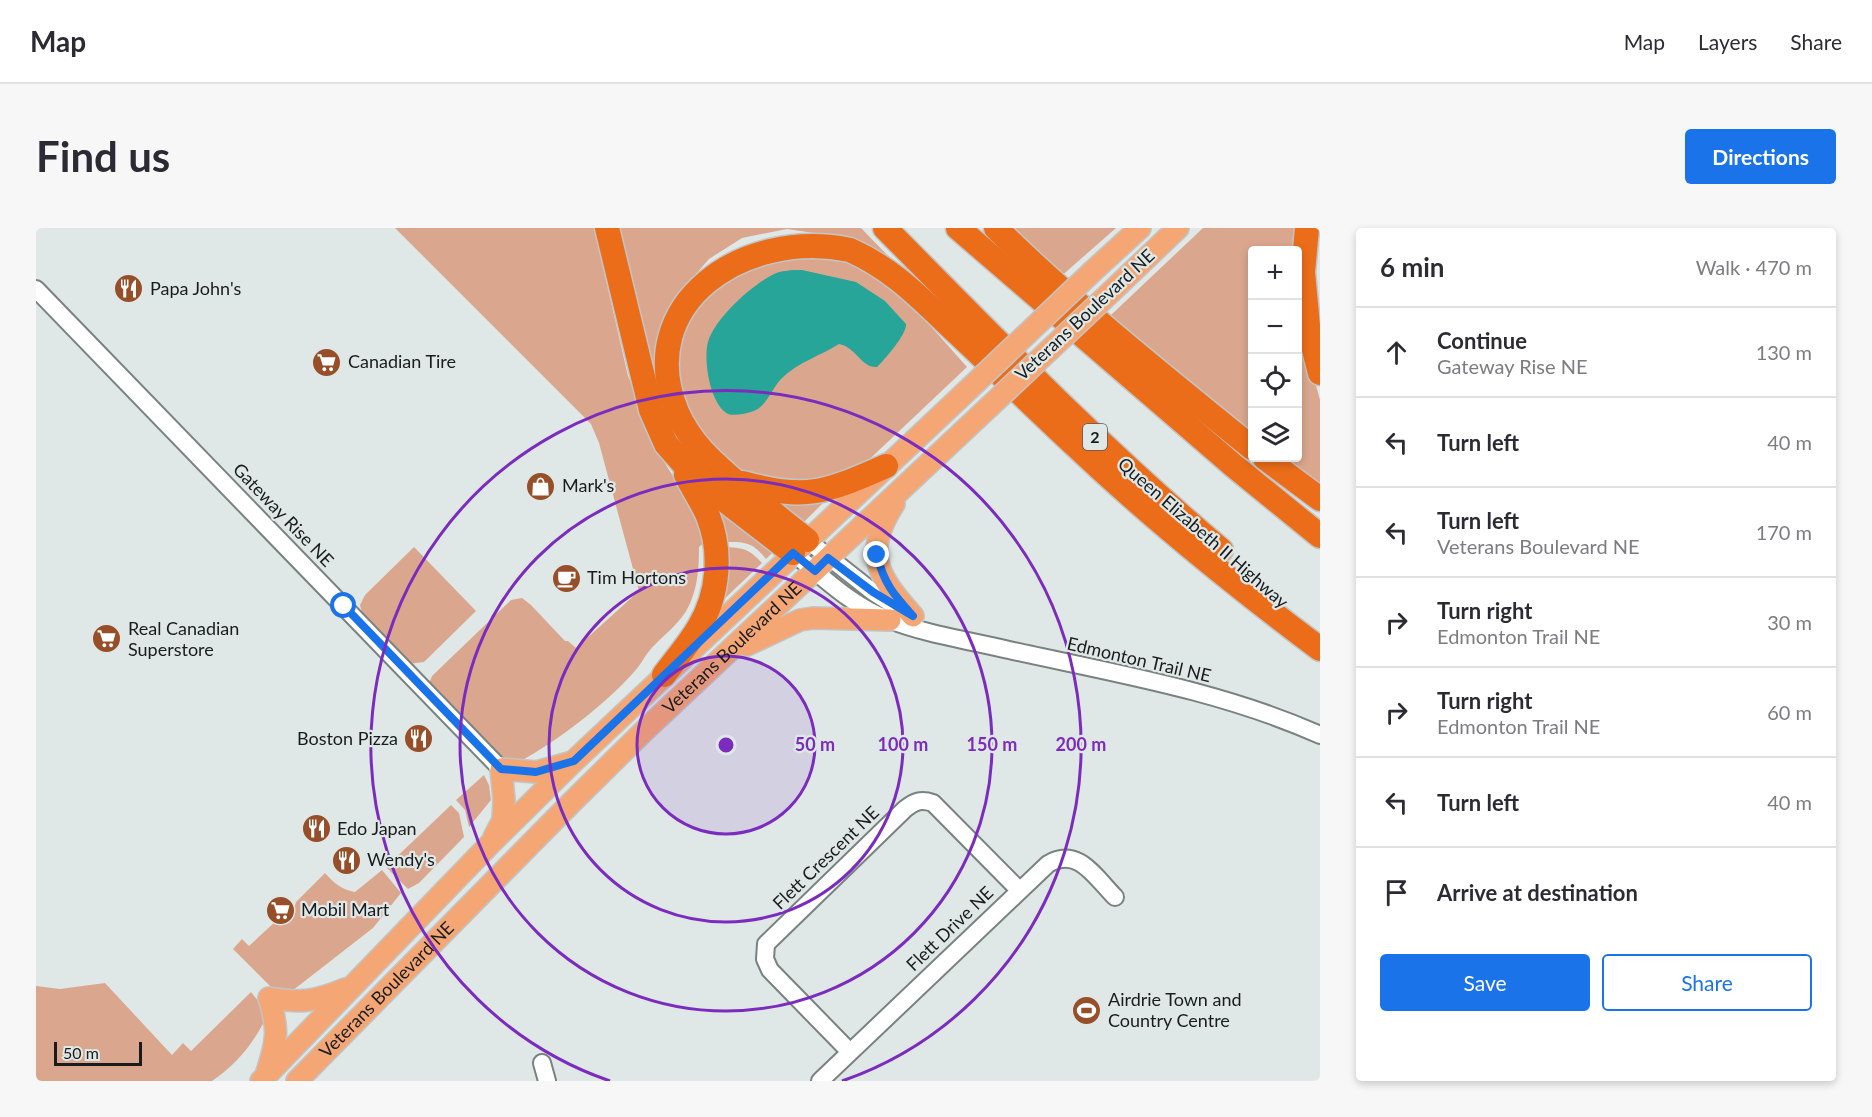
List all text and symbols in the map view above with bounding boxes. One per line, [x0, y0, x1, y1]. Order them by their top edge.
text: Map [30, 24, 86, 58]
text: Map [1624, 29, 1665, 54]
text: Layers [1698, 29, 1757, 54]
text: Share [1790, 29, 1842, 54]
button: Directions [1685, 129, 1836, 184]
text: Find us [36, 131, 170, 181]
street label: Veterans Boulevard NE [1010, 244, 1159, 384]
map controls [1248, 246, 1302, 462]
button: + [1248, 246, 1302, 300]
text: 6 min [1380, 251, 1444, 283]
text: Walk · 470 m [1696, 255, 1812, 279]
restaurant icon: Papa John's [113, 273, 145, 305]
place label: Papa John's [150, 277, 242, 299]
button: − [1248, 300, 1302, 354]
text: Continue [1437, 327, 1527, 354]
icon: ahead [1380, 336, 1413, 369]
text: 130 m [1756, 340, 1812, 364]
supermarket icon: Canadian Tire [311, 346, 343, 378]
place label: Canadian Tire [348, 350, 456, 372]
button: locate [1248, 354, 1302, 408]
text: Gateway Rise NE [1437, 354, 1588, 378]
button: layers [1248, 408, 1302, 462]
road number: 2 [1083, 424, 1107, 450]
icon: left [1380, 426, 1413, 459]
text: Turn left [1437, 429, 1519, 456]
text: 40 m [1767, 430, 1812, 454]
street label: Queen Elizabeth II Highway [1114, 452, 1294, 613]
street label: Gateway Rise NE [229, 458, 339, 571]
shop icon: Mark's [525, 470, 557, 502]
place label: Mark's [562, 474, 615, 496]
text: Turn left [1437, 507, 1519, 534]
icon: left [1380, 516, 1413, 549]
text: 170 m [1756, 520, 1812, 544]
text: Veterans Boulevard NE [1437, 534, 1640, 558]
route end [863, 541, 889, 567]
cafe icon: Tim Hortons [550, 562, 582, 594]
place label: Tim Hortons [587, 566, 686, 588]
street label: Veterans Boulevard NE [658, 577, 806, 718]
route start [330, 592, 356, 618]
text: Turn right [1437, 597, 1532, 624]
icon: right [1380, 606, 1413, 639]
text: 30 m [1767, 610, 1812, 634]
place label: Real Canadian Superstore [128, 617, 239, 660]
supermarket icon: Real Canadian Superstore [91, 623, 123, 655]
text: Edmonton Trail NE [1437, 624, 1600, 648]
street label: Edmonton Trail NE [1065, 632, 1213, 686]
text: Turn right [1437, 687, 1532, 714]
icon: right [1380, 696, 1413, 729]
text: 60 m [1767, 700, 1812, 724]
text: Edmonton Trail NE [1437, 714, 1600, 738]
restaurant icon: Boston Pizza [403, 723, 435, 755]
place label: Boston Pizza [297, 727, 398, 749]
text: 50 m [795, 733, 835, 755]
text: 100 m [878, 733, 928, 755]
text: 150 m [967, 733, 1017, 755]
text: 200 m [1056, 733, 1106, 755]
centre of rings [716, 735, 736, 755]
icon: left [1380, 786, 1413, 819]
text: Turn left [1437, 789, 1519, 816]
text: 40 m [1767, 790, 1812, 814]
street label: Flett Crescent NE [768, 801, 883, 914]
restaurant icon: Edo Japan [300, 813, 332, 845]
place label: Edo Japan [337, 817, 417, 839]
restaurant icon: Wendy's [330, 844, 362, 876]
place label: Wendy's [367, 848, 435, 870]
icon: arrive [1380, 876, 1413, 909]
text: Arrive at destination [1437, 879, 1638, 906]
street label: Flett Drive NE [901, 881, 997, 975]
supermarket icon: Mobil Mart [264, 894, 296, 926]
place label: Mobil Mart [301, 898, 390, 920]
street label: Veterans Boulevard NE [314, 916, 458, 1062]
button: Save [1380, 954, 1590, 1011]
button: Share [1602, 954, 1812, 1011]
place label: Airdrie Town and Country Centre [1108, 988, 1242, 1031]
sports icon: Airdrie Town and Country Centre [1071, 994, 1103, 1026]
scale bar [54, 1039, 142, 1066]
text: 50 m [63, 1043, 99, 1062]

